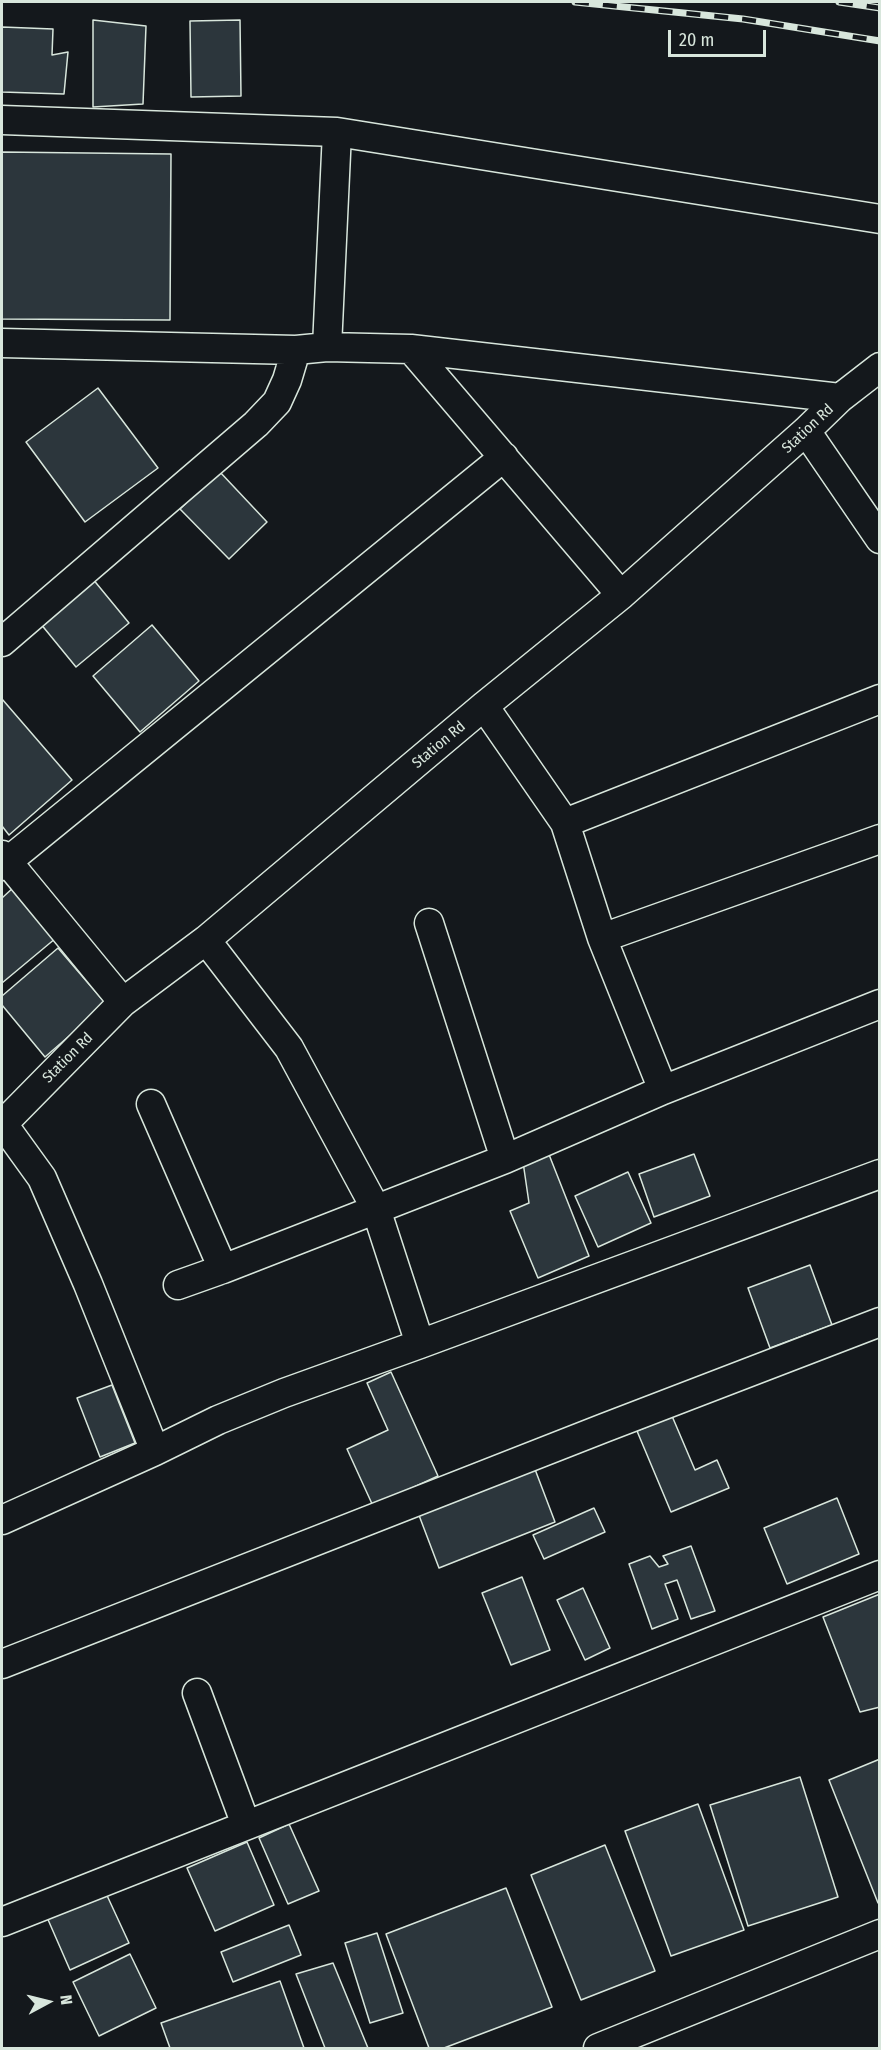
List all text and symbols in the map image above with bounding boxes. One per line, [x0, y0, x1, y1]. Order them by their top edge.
scale bar [671, 18, 768, 56]
text: 20 m [679, 29, 714, 51]
street label: Station Rd [779, 401, 837, 457]
street label: Station Rd [409, 718, 469, 772]
street label: Station Rd [39, 1029, 97, 1087]
north arrow [18, 1972, 78, 2032]
text: N [56, 1994, 76, 2006]

